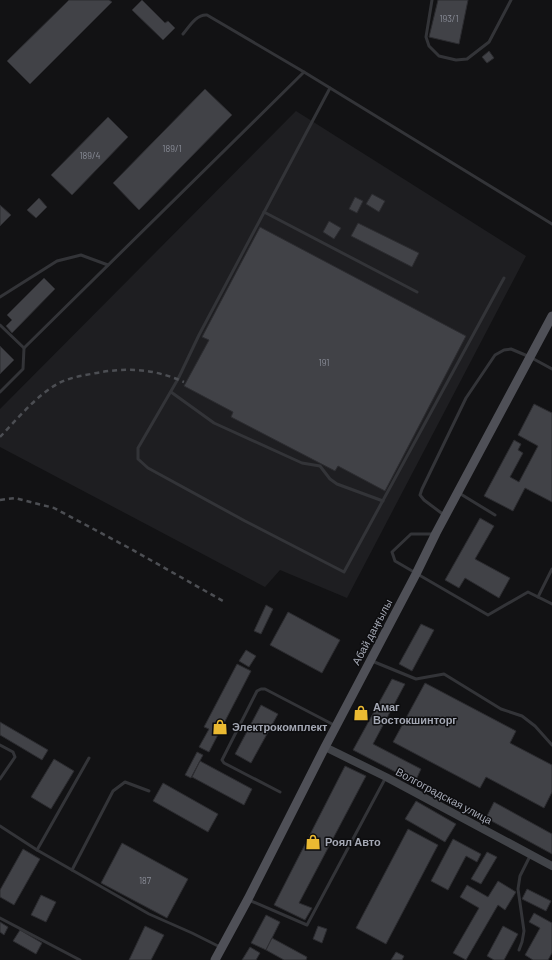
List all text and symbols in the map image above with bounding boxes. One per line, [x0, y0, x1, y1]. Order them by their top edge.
house number: 193/1 [439, 13, 459, 24]
house number: 189/1 [162, 143, 182, 154]
house number: 189/4 [79, 150, 101, 161]
house number: 191 [319, 357, 329, 368]
street label: Абай даңғылы [349, 597, 394, 667]
place label: Амаг Востокшинторг [373, 700, 457, 726]
shop icon: Амаг Востокшинторг [352, 704, 370, 722]
shop icon: Электрокомплект [211, 718, 229, 736]
place label: Электрокомплект [232, 720, 328, 733]
street label: Волгоградская улица [394, 765, 495, 827]
shop icon: Роял Авто [304, 833, 322, 851]
place label: Роял Авто [325, 835, 381, 848]
house number: 187 [139, 875, 152, 886]

